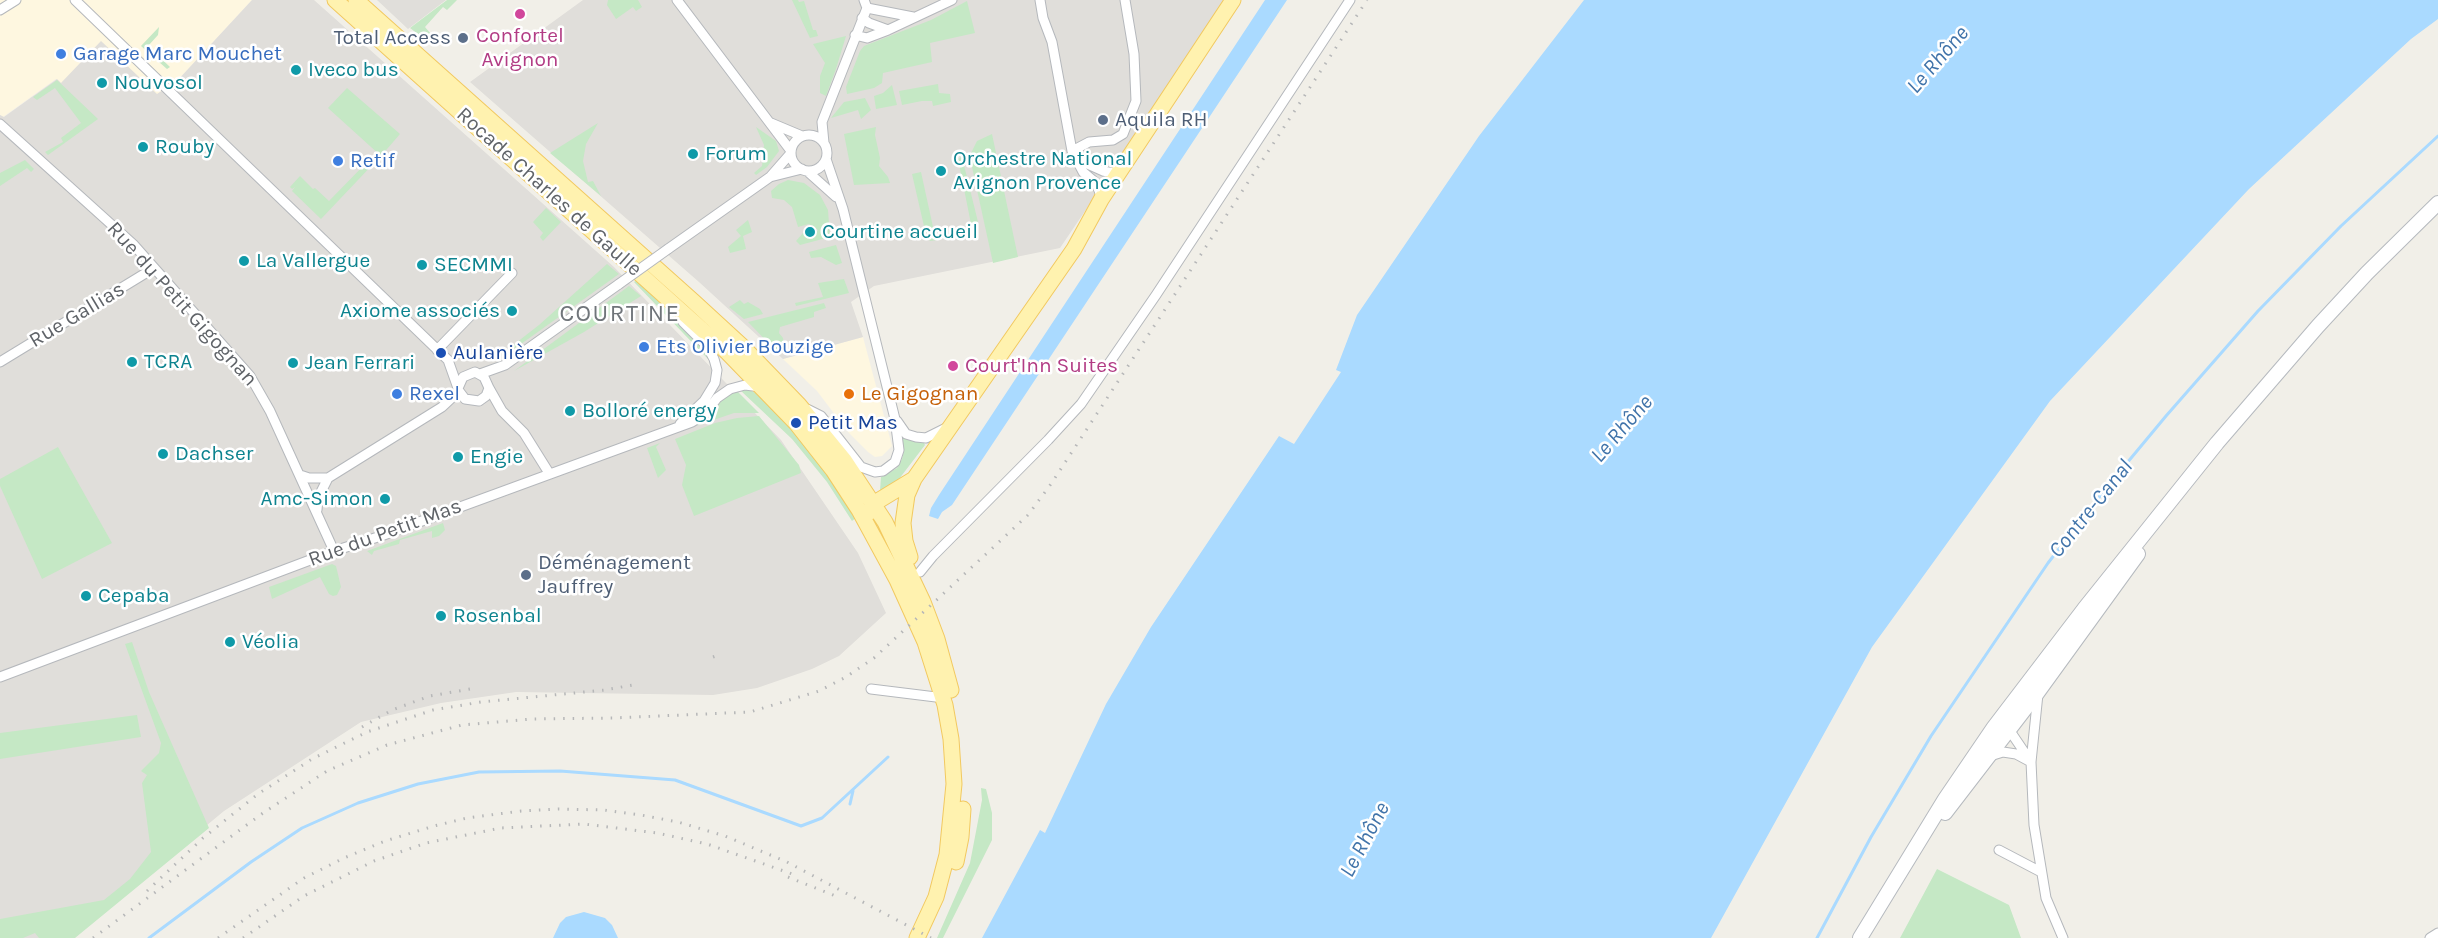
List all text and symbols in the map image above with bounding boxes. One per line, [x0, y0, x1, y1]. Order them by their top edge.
marker: Confortel Avignon [513, 7, 527, 21]
water label: Le Rhône [1901, 21, 1975, 99]
place label: Confortel Avignon [476, 23, 564, 73]
place label: Total Access [334, 25, 451, 51]
marker: Total Access [456, 31, 470, 45]
place label: Garage Marc Mouchet [73, 41, 282, 67]
marker: Garage Marc Mouchet [54, 47, 68, 61]
place label: Iveco bus [308, 57, 399, 83]
marker: Iveco bus [289, 63, 303, 77]
place label: Nouvosol [114, 70, 203, 96]
marker: Nouvosol [95, 76, 109, 90]
street label: Rocade Charles de Gaulle [451, 102, 647, 282]
place label: Aquila RH [1115, 107, 1208, 133]
marker: Aquila RH [1096, 113, 1110, 127]
place label: Rouby [155, 134, 214, 160]
marker: Rouby [136, 140, 150, 154]
place label: Forum [705, 141, 767, 167]
place label: Orchestre National Avignon Provence [953, 146, 1132, 196]
marker: Forum [686, 147, 700, 161]
place label: Retif [350, 148, 395, 174]
marker: Retif [331, 154, 345, 168]
marker: Orchestre National Avignon Provence [934, 164, 948, 178]
street label: Rue du Petit Gigognan [101, 216, 263, 392]
place label: Courtine accueil [822, 219, 978, 245]
marker: Courtine accueil [803, 225, 817, 239]
place label: La Vallergue [256, 248, 370, 274]
place label: SECMMI [434, 252, 513, 278]
marker: La Vallergue [237, 254, 251, 268]
marker: SECMMI [415, 258, 429, 272]
street label: Rue Gallias [25, 277, 129, 353]
place label: Axiome associés [340, 298, 500, 324]
district label: COURTINE [559, 300, 681, 328]
marker: Axiome associés [505, 304, 519, 318]
place label: Ets Olivier Bouzige [656, 334, 834, 360]
place label: Aulanière [453, 340, 543, 366]
marker: Ets Olivier Bouzige [637, 340, 651, 354]
marker: Aulanière [434, 346, 448, 360]
place label: TCRA [144, 349, 192, 375]
place label: Jean Ferrari [305, 350, 415, 376]
place label: Court'Inn Suites [965, 353, 1118, 379]
marker: TCRA [125, 355, 139, 369]
marker: Jean Ferrari [286, 356, 300, 370]
marker: Court'Inn Suites [946, 359, 960, 373]
place label: Rexel [409, 381, 460, 407]
place label: Le Gigognan [861, 381, 978, 407]
marker: Rexel [390, 387, 404, 401]
marker: Le Gigognan [842, 387, 856, 401]
water label: Le Rhône [1585, 390, 1659, 468]
place label: Bolloré energy [582, 398, 717, 424]
marker: Bolloré energy [563, 404, 577, 418]
place label: Petit Mas [808, 410, 898, 436]
marker: Petit Mas [789, 416, 803, 430]
place label: Dachser [175, 441, 253, 467]
place label: Engie [470, 444, 523, 470]
marker: Dachser [156, 447, 170, 461]
marker: Engie [451, 450, 465, 464]
water label: Contre-Canal [2043, 455, 2139, 563]
place label: Amc-Simon [260, 486, 373, 512]
marker: Amc-Simon [378, 492, 392, 506]
street label: Rue du Petit Mas [305, 494, 465, 572]
place label: Déménagement Jauffrey [538, 550, 691, 600]
marker: Déménagement Jauffrey [519, 568, 533, 582]
place label: Cepaba [98, 583, 169, 609]
marker: Cepaba [79, 589, 93, 603]
place label: Rosenbal [453, 603, 542, 629]
marker: Rosenbal [434, 609, 448, 623]
place label: Véolia [242, 629, 299, 655]
marker: Véolia [223, 635, 237, 649]
water label: Le Rhône [1334, 798, 1396, 882]

